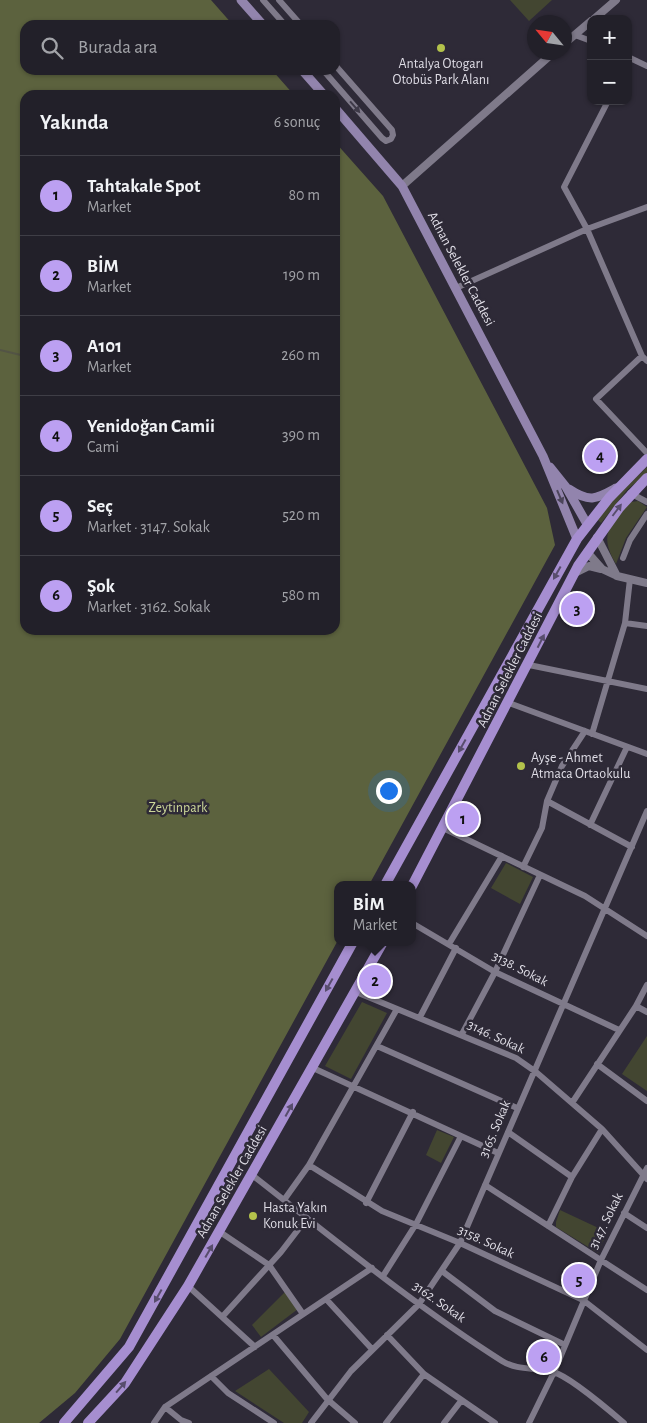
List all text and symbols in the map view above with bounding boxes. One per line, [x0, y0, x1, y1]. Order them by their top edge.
north arrow [527, 15, 572, 60]
map controls [587, 15, 632, 105]
button: + [587, 15, 632, 60]
search box [20, 20, 340, 75]
icon: search [38, 34, 66, 62]
text: Burada ara [78, 38, 157, 57]
marker: Antalya Otogarı Otobüs Park Alanı [435, 42, 447, 54]
place label: Antalya Otogarı Otobüs Park Alanı [393, 57, 489, 87]
button: − [587, 60, 632, 105]
one-way arrow [349, 101, 360, 113]
text: Yakında [40, 112, 109, 133]
text: 6 sonuç [274, 114, 320, 130]
text: Tahtakale Spot [87, 177, 200, 196]
text: 1 [53, 187, 59, 203]
text: 80 m [289, 187, 320, 203]
text: Market [87, 199, 131, 215]
street label: Adnan Selekler Caddesi [425, 210, 497, 328]
text: BİM [87, 257, 119, 276]
text: 2 [52, 267, 60, 283]
text: 190 m [283, 267, 320, 283]
text: Market [87, 279, 131, 295]
text: A101 [87, 337, 122, 356]
text: 3 [53, 347, 59, 363]
text: 260 m [281, 347, 320, 363]
text: Market [87, 359, 131, 375]
text: Yenidoğan Camii [87, 417, 215, 436]
text: 4 [52, 427, 60, 443]
text: 390 m [282, 427, 320, 443]
pin: 4 [584, 437, 616, 475]
text: Cami [87, 439, 119, 455]
one-way arrow [556, 490, 564, 505]
text: Seç [87, 497, 112, 516]
one-way arrow [612, 504, 623, 517]
text: 5 [53, 507, 59, 523]
text: 520 m [282, 507, 320, 523]
text: Market · 3147. Sokak [87, 519, 210, 535]
one-way arrow [553, 565, 561, 580]
text: Şok [87, 577, 115, 596]
text: 6 [52, 587, 60, 603]
text: 580 m [282, 587, 320, 603]
pin: 3 [561, 590, 593, 628]
text: Market · 3162. Sokak [87, 599, 210, 615]
street label: Adnan Selekler Caddesi [475, 610, 545, 730]
one-way arrow [537, 634, 545, 648]
one-way arrow [457, 739, 466, 752]
place label: Ayşe - Ahmet Atmaca Ortaokulu [531, 751, 630, 781]
marker: Ayşe - Ahmet Atmaca Ortaokulu [515, 760, 527, 772]
your location [376, 778, 402, 804]
pin: 1 [447, 800, 479, 838]
park label: Zeytinpark [149, 801, 208, 815]
popup [334, 881, 416, 946]
text: BİM [353, 895, 385, 914]
text: Market [353, 917, 397, 933]
street label: 3138. Sokak [490, 949, 551, 989]
pin: 2 [359, 962, 391, 1000]
one-way arrow [325, 978, 334, 992]
street label: 3146. Sokak [465, 1018, 527, 1057]
street label: 3165. Sokak [477, 1098, 514, 1160]
one-way arrow [285, 1103, 294, 1116]
street label: Adnan Selekler Caddesi [194, 1123, 270, 1241]
street label: 3147. Sokak [586, 1190, 626, 1251]
place label: Hasta Yakın Konuk Evi [263, 1201, 327, 1231]
marker: Hasta Yakın Konuk Evi [247, 1210, 259, 1222]
street label: 3158. Sokak [456, 1223, 517, 1261]
one-way arrow [204, 1244, 213, 1257]
pin: 5 [563, 1261, 595, 1299]
street label: 3162. Sokak [410, 1279, 469, 1326]
one-way arrow [154, 1288, 162, 1303]
pin: 6 [528, 1338, 560, 1376]
one-way arrow [115, 1381, 126, 1394]

